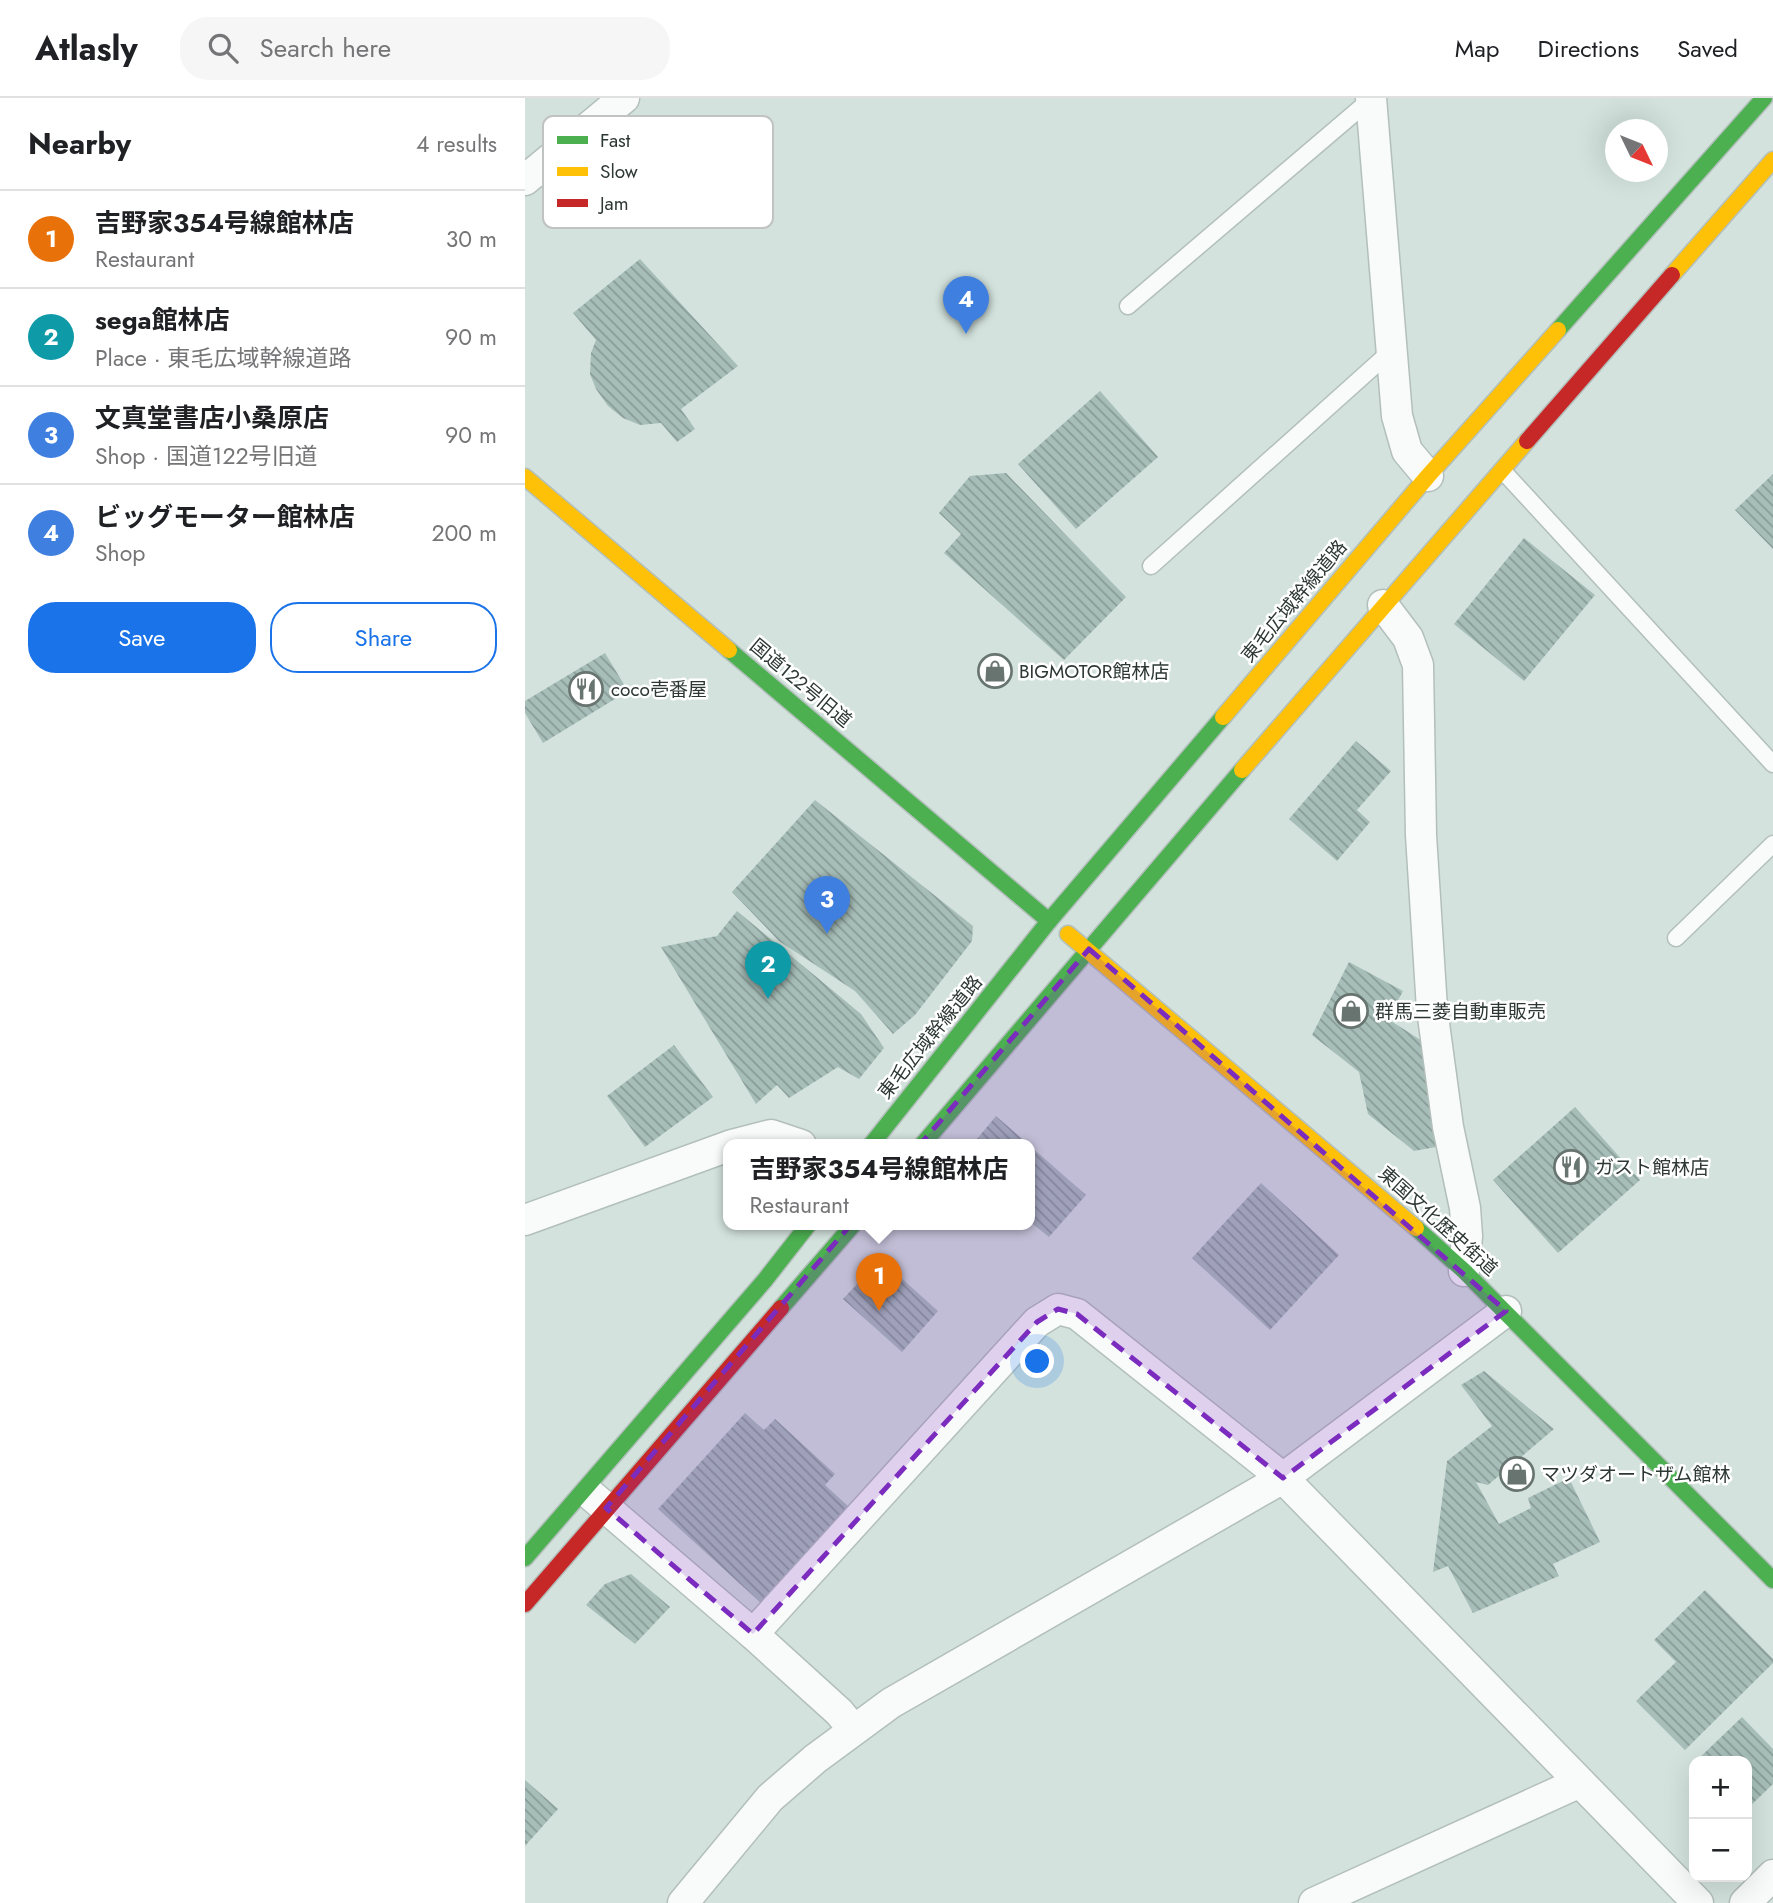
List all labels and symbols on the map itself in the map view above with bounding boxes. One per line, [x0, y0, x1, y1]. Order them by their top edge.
legend [543, 116, 773, 228]
north arrow [1605, 119, 1668, 182]
text: Fast [600, 127, 631, 154]
text: Slow [600, 158, 638, 185]
text: Jam [597, 190, 629, 217]
pin: 4 [943, 276, 989, 334]
street label: 東毛広域幹線道路 [1235, 534, 1353, 668]
street label: 国道122号旧道 [744, 632, 858, 734]
shop icon: BIGMOTOR館林店 [976, 652, 1014, 690]
place label: BIGMOTOR館林店 [1019, 658, 1169, 685]
restaurant icon: coco壱番屋 [567, 670, 605, 708]
place label: coco壱番屋 [611, 676, 707, 703]
pin: 3 [804, 876, 850, 934]
pin: 2 [745, 941, 791, 999]
street label: 東毛広域幹線道路 [872, 969, 988, 1105]
shop icon: 群馬三菱自動車販売 [1332, 992, 1370, 1030]
place label: 群馬三菱自動車販売 [1375, 998, 1546, 1025]
restaurant icon: ガスト館林店 [1552, 1148, 1590, 1186]
place label: ガスト館林店 [1595, 1154, 1709, 1181]
street label: 東国文化歴史街道 [1372, 1160, 1504, 1282]
pin: 1 [856, 1253, 902, 1311]
your location [1020, 1344, 1054, 1378]
shop icon: マツダオートザム館林 [1498, 1455, 1536, 1493]
place label: マツダオートザム館林 [1541, 1461, 1731, 1488]

